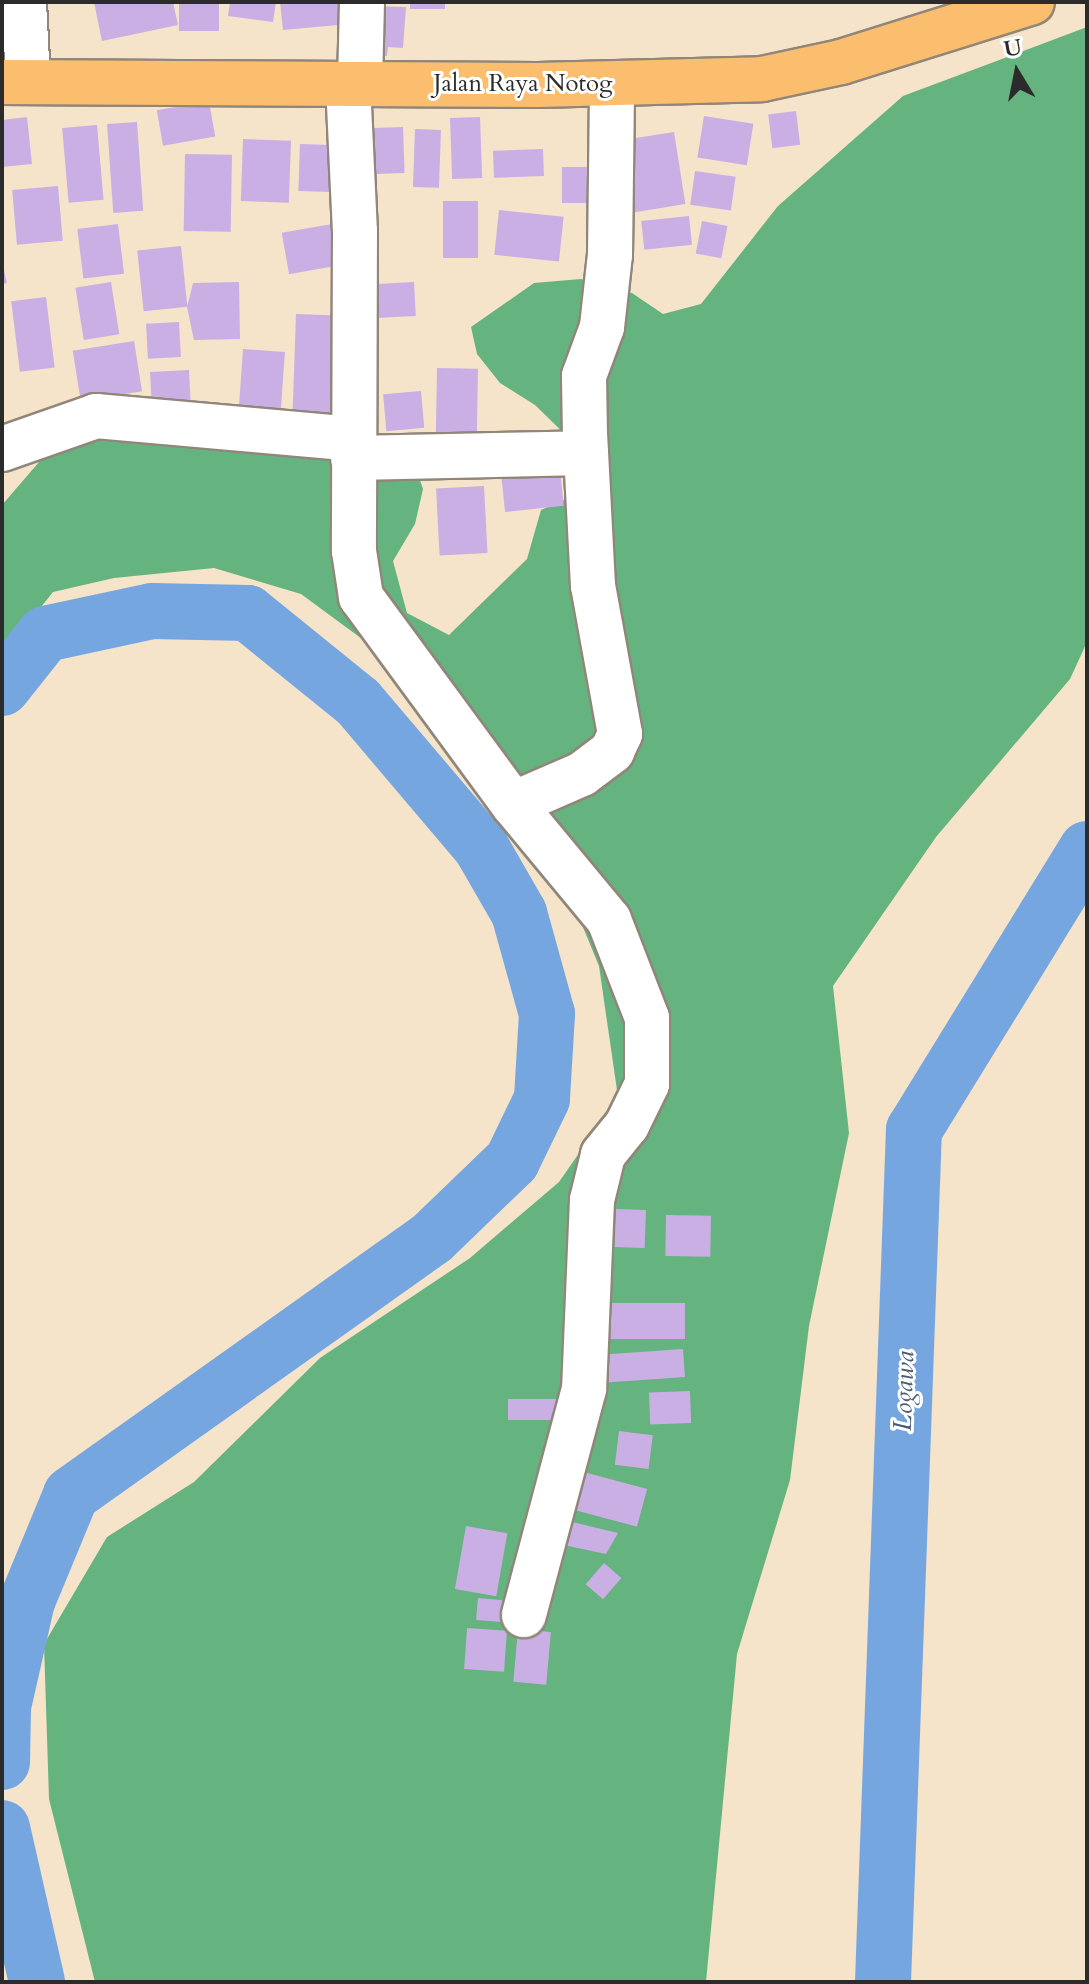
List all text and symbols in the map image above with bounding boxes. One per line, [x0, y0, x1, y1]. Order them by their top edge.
north arrow [977, 32, 1057, 112]
text: U [1001, 32, 1024, 65]
street label: Jalan Raya Notog [433, 70, 613, 98]
water label: Logawa [887, 1350, 921, 1432]

